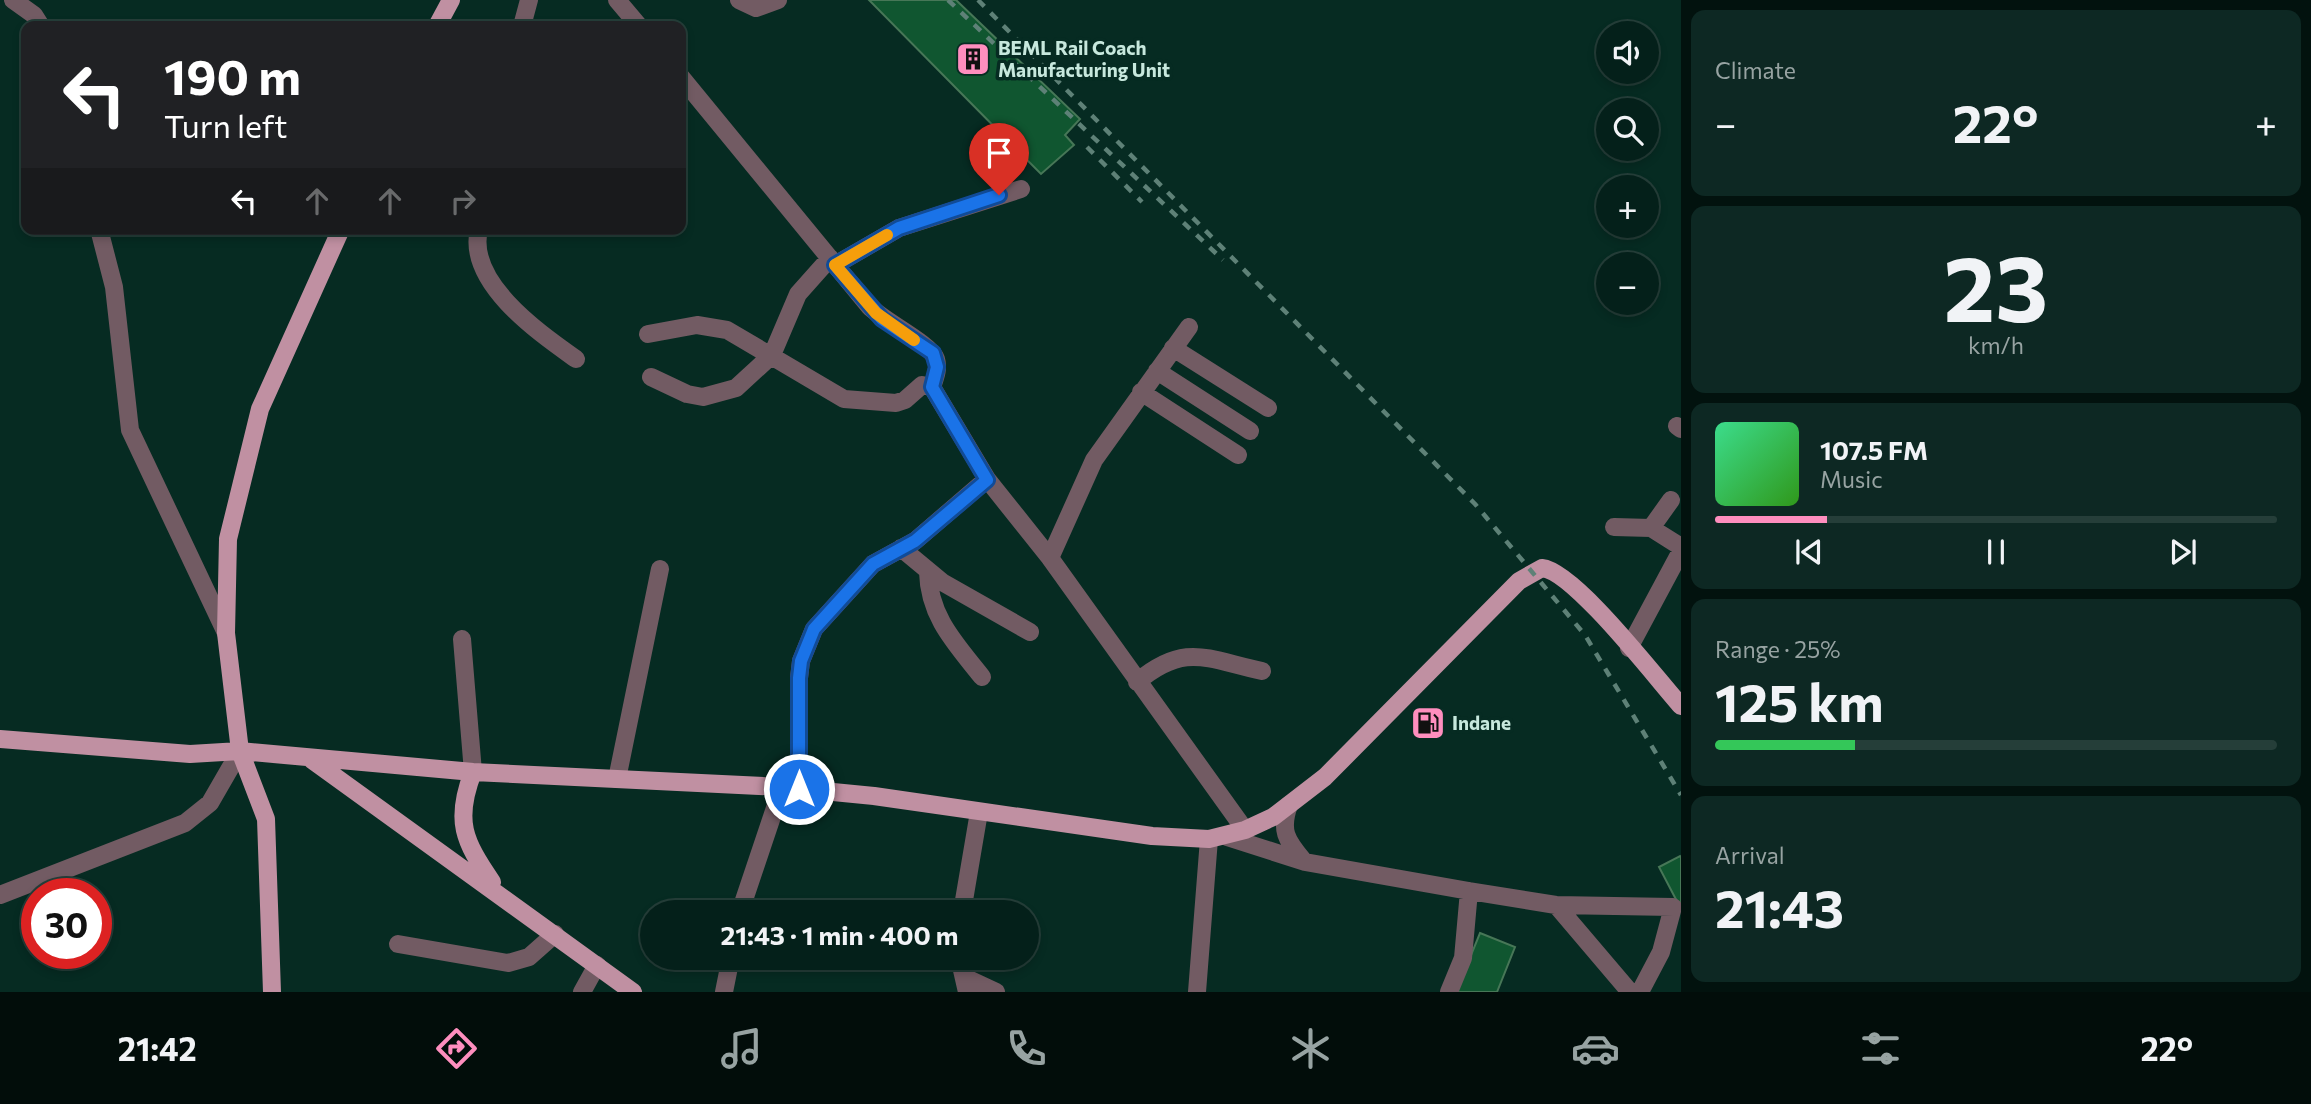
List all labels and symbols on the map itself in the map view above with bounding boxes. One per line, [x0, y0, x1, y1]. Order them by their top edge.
place label: BEML Rail Coach Manufacturing Unit [998, 36, 1170, 81]
building icon: BEML Rail Coach Manufacturing Unit [954, 40, 992, 78]
pin [969, 123, 1029, 195]
fuel station icon: Indane [1409, 704, 1447, 742]
place label: Indane [1452, 711, 1511, 734]
position arrow [762, 752, 836, 826]
speed limit sign: 30 [21, 878, 112, 969]

